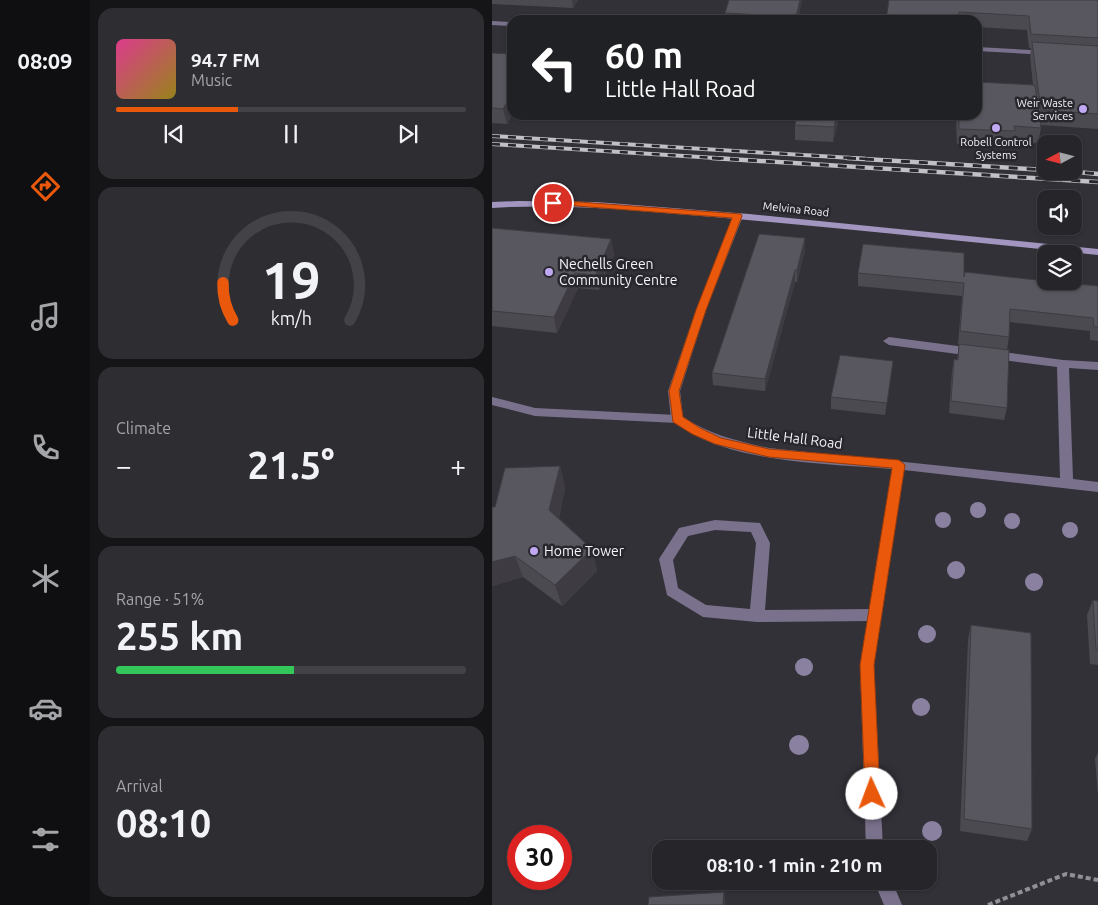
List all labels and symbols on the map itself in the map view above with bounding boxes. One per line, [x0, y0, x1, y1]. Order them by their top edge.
place label: Weir Waste Services [1017, 97, 1073, 122]
marker: Weir Waste Services [1077, 103, 1089, 115]
marker: Robell Control Systems [990, 122, 1002, 134]
north arrow [1037, 135, 1082, 180]
place label: Robell Control Systems [960, 136, 1032, 161]
pin [532, 182, 574, 224]
street label: Melvina Road [762, 200, 830, 218]
place label: Nechells Green Community Centre [559, 256, 678, 288]
marker: Nechells Green Community Centre [543, 266, 555, 278]
street label: Little Hall Road [746, 424, 844, 452]
place label: Home Tower [544, 543, 625, 559]
marker: Home Tower [528, 545, 540, 557]
position arrow [845, 767, 897, 819]
speed limit sign: 30 [507, 825, 572, 890]

